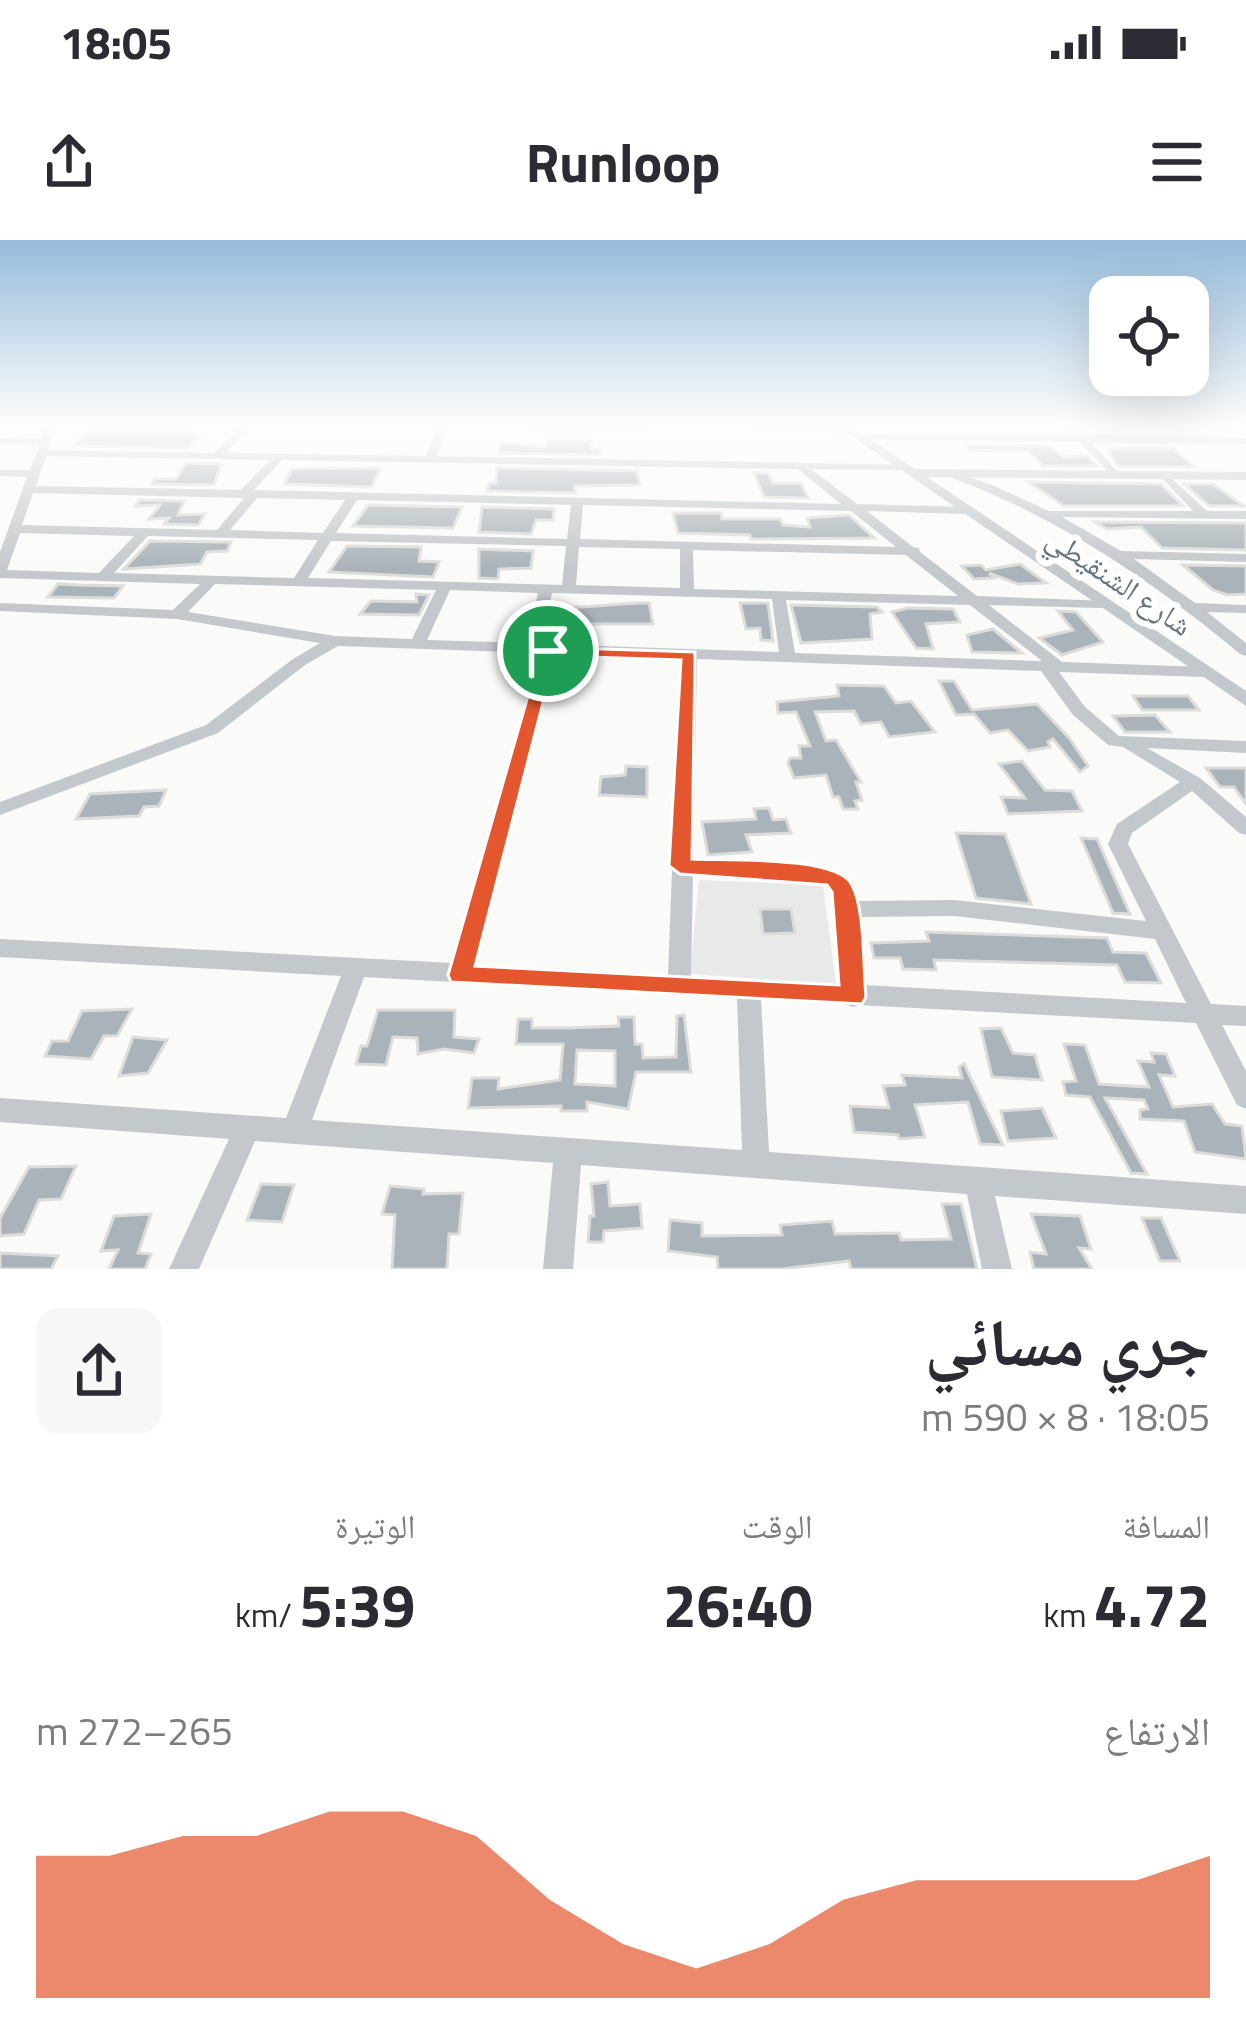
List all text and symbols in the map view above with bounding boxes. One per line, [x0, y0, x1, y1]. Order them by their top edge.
text: 18:05 [60, 8, 172, 76]
text: Runloop [526, 121, 720, 203]
icon: share [36, 129, 102, 195]
icon: menu [1144, 129, 1210, 195]
map controls [1089, 276, 1209, 396]
button: locate [1089, 276, 1209, 396]
street label: شارع الشنقيطي [1036, 515, 1202, 648]
pin [497, 600, 599, 702]
icon: arrive [515, 618, 581, 684]
text: جري مسائي [925, 1291, 1210, 1392]
button: share [36, 1308, 162, 1434]
text: 18:05 · 8 × 590 m [921, 1387, 1210, 1446]
text: الوتيرة [335, 1501, 415, 1551]
text: الوقت [742, 1501, 813, 1551]
text: المسافة [1123, 1501, 1210, 1551]
text: 5:39 [299, 1559, 415, 1650]
text: 26:40 [663, 1559, 813, 1650]
text: 4.72 [1094, 1559, 1210, 1650]
text: /km [235, 1590, 299, 1640]
text: km [1043, 1590, 1094, 1640]
text: 265–272 m [36, 1701, 233, 1760]
text: الارتفاع [1104, 1701, 1210, 1760]

